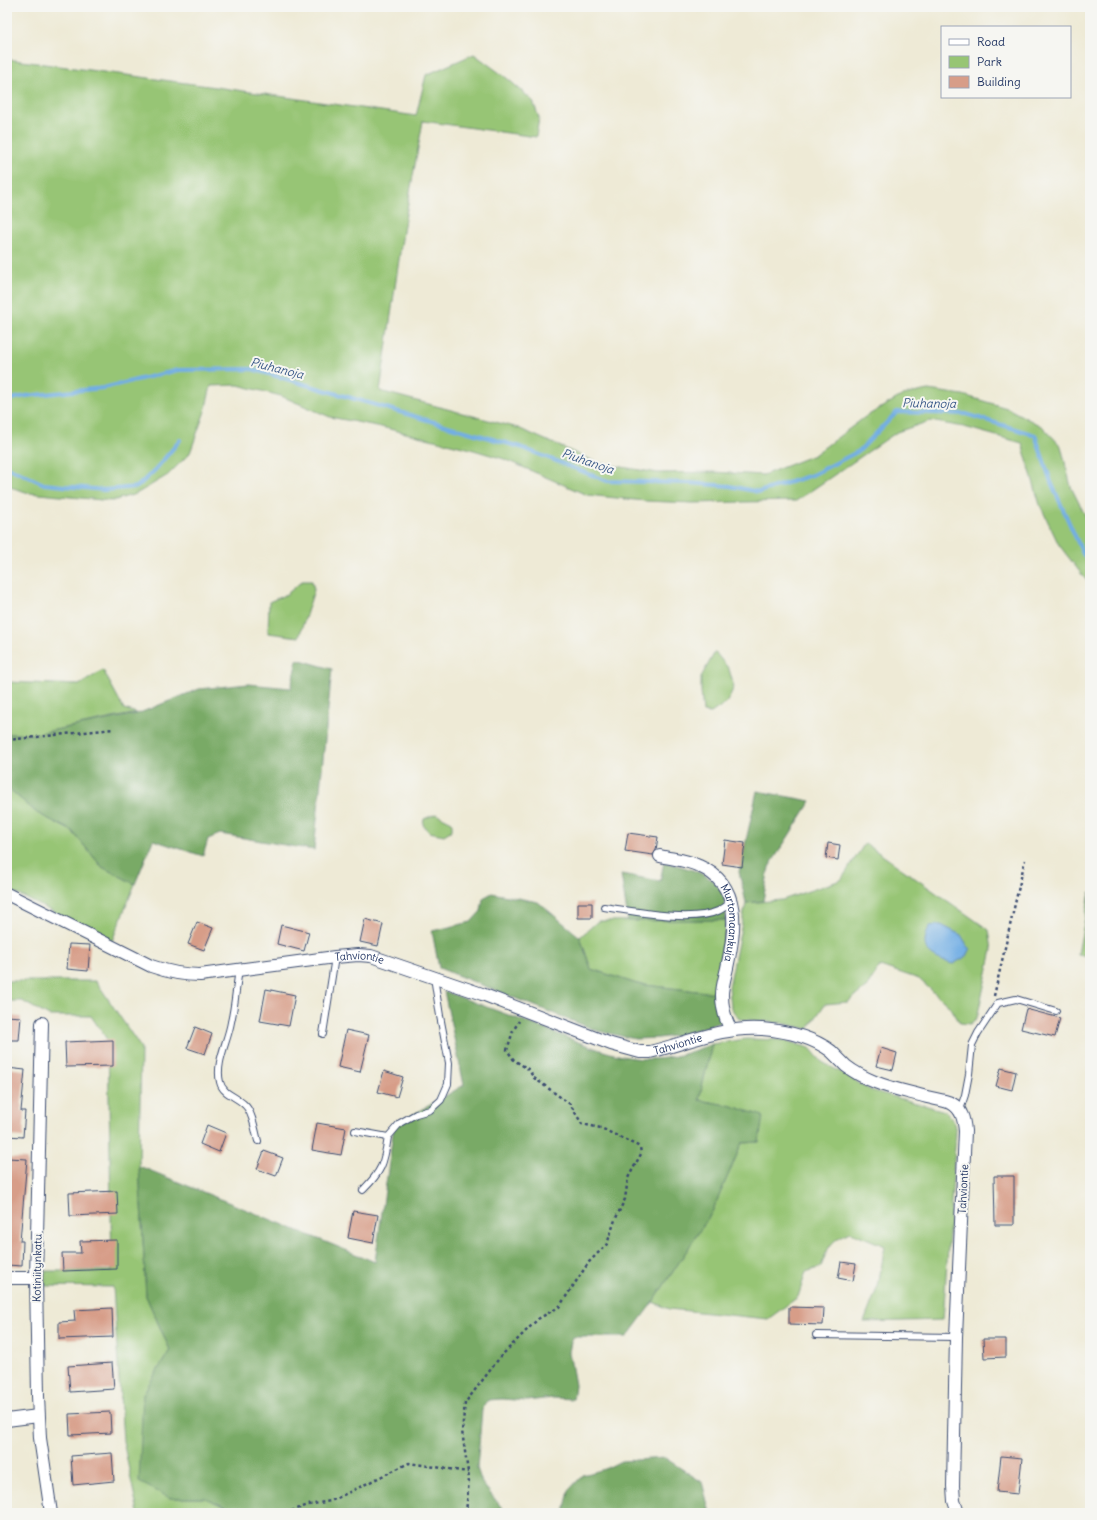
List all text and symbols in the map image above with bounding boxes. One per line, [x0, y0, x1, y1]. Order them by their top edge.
legend [941, 26, 1071, 98]
text: Road [977, 34, 1005, 49]
text: Park [977, 54, 1002, 69]
text: Building [977, 74, 1021, 89]
water label: Piuhanoja [249, 354, 306, 382]
water label: Piuhanoja [902, 395, 957, 411]
water label: Piuhanoja [560, 445, 617, 477]
street label: Murtomaankuja [717, 881, 740, 963]
street label: Tahviontie [334, 948, 386, 967]
street label: Tahviontie [652, 1030, 704, 1058]
street label: Tahviontie [955, 1164, 971, 1214]
street label: Kotiniitynkatu [29, 1233, 45, 1302]

